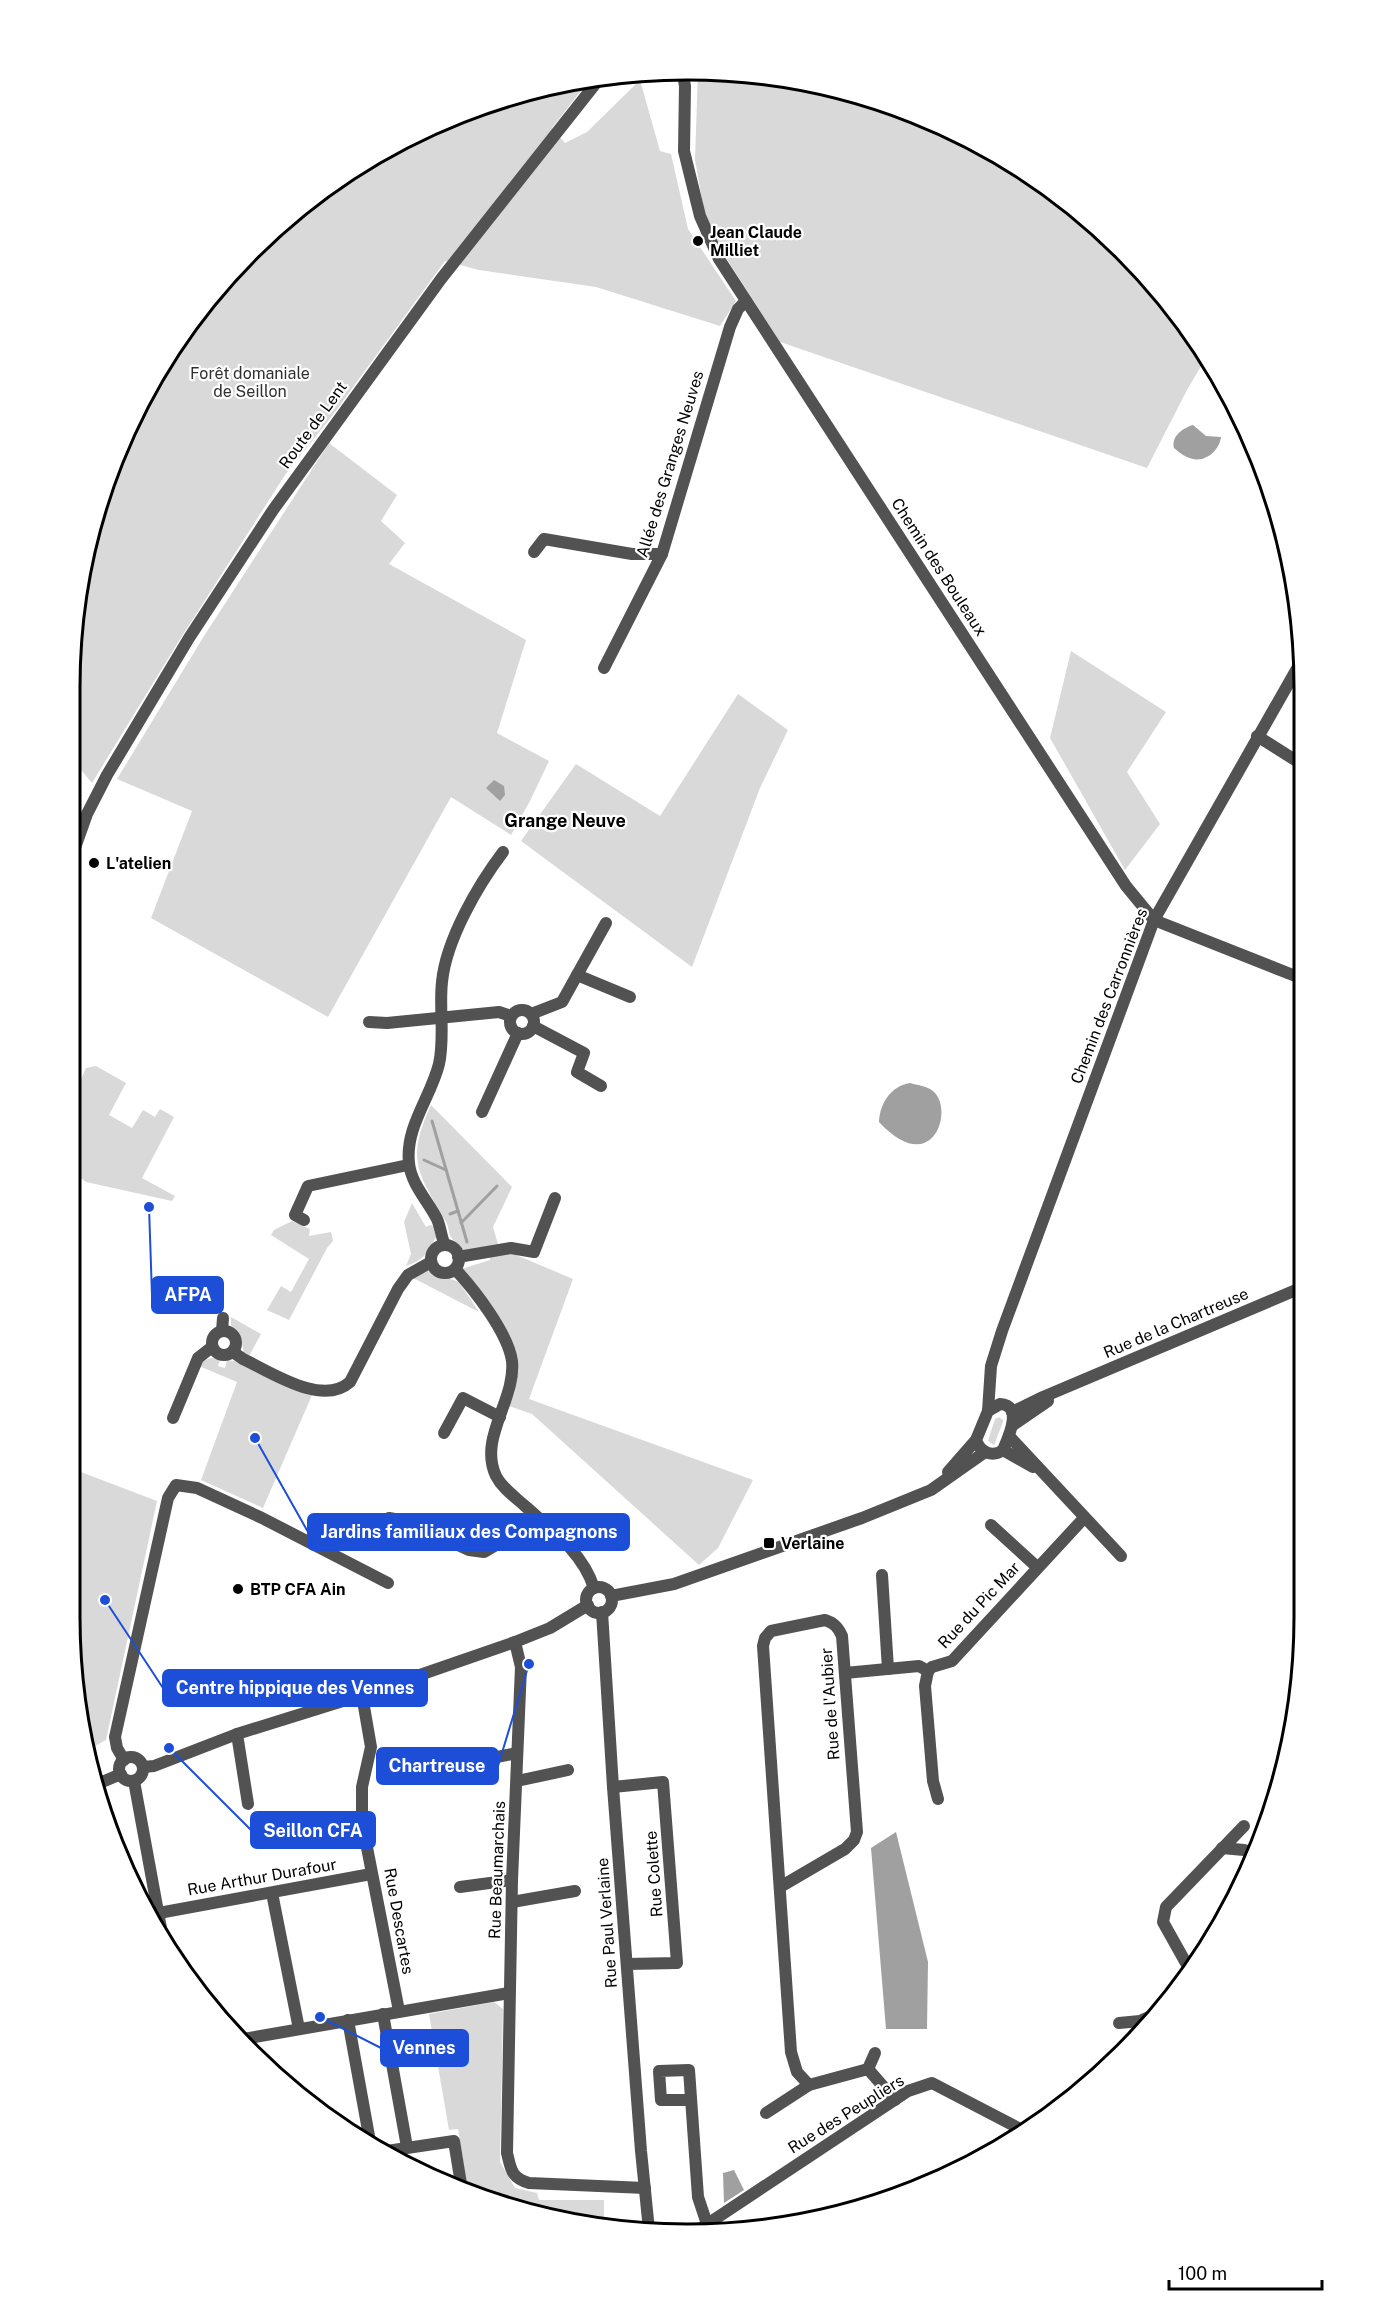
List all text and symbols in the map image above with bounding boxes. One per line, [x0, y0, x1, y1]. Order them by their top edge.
place label: Jean Claude Milliet [710, 223, 802, 260]
marker: Jean Claude Milliet [691, 234, 705, 248]
park label: Forêt domaniale de Seillon [190, 364, 310, 401]
street label: Allée des Granges Neuves [633, 368, 707, 560]
street label: Route de Lent [275, 378, 351, 472]
street label: Chemin des Bouleaux [887, 495, 991, 639]
district label: Grange Neuve [504, 810, 626, 831]
place label: L'atelien [106, 854, 171, 873]
marker: L'atelien [87, 856, 101, 870]
street label: Chemin des Carronnières [1067, 906, 1151, 1086]
callout: AFPA [152, 1277, 223, 1313]
text: AFPA [164, 1284, 212, 1305]
street label: Rue de la Chartreuse [1101, 1284, 1251, 1362]
callout: Jardins familiaux des Compagnons [308, 1514, 629, 1550]
text: Jardins familiaux des Compagnons [321, 1521, 617, 1542]
place label: Verlaine [781, 1534, 844, 1553]
marker: Verlaine [762, 1536, 776, 1550]
street label: Rue du Pic Mar [934, 1558, 1024, 1652]
place label: BTP CFA Ain [250, 1580, 345, 1599]
marker: BTP CFA Ain [231, 1582, 245, 1596]
street label: Rue de l'Aubier [817, 1647, 843, 1761]
callout: Centre hippique des Vennes [163, 1670, 427, 1706]
text: Centre hippique des Vennes [176, 1677, 414, 1698]
callout: Chartreuse [377, 1748, 498, 1784]
text: Chartreuse [389, 1755, 485, 1776]
street label: Rue Beaumarchais [485, 1801, 509, 1939]
callout: Seillon CFA [251, 1812, 375, 1848]
text: Seillon CFA [263, 1820, 363, 1841]
street label: Rue Colette [642, 1830, 666, 1918]
street label: Rue Arthur Durafour [186, 1855, 338, 1899]
street label: Rue Paul Verlaine [593, 1857, 621, 1989]
street label: Rue Descartes [380, 1866, 418, 1976]
callout: Vennes [381, 2030, 468, 2066]
text: Vennes [392, 2037, 456, 2058]
street label: Rue des Peupliers [784, 2071, 908, 2157]
scale bar [1169, 2253, 1322, 2291]
text: 100 m [1178, 2263, 1227, 2284]

